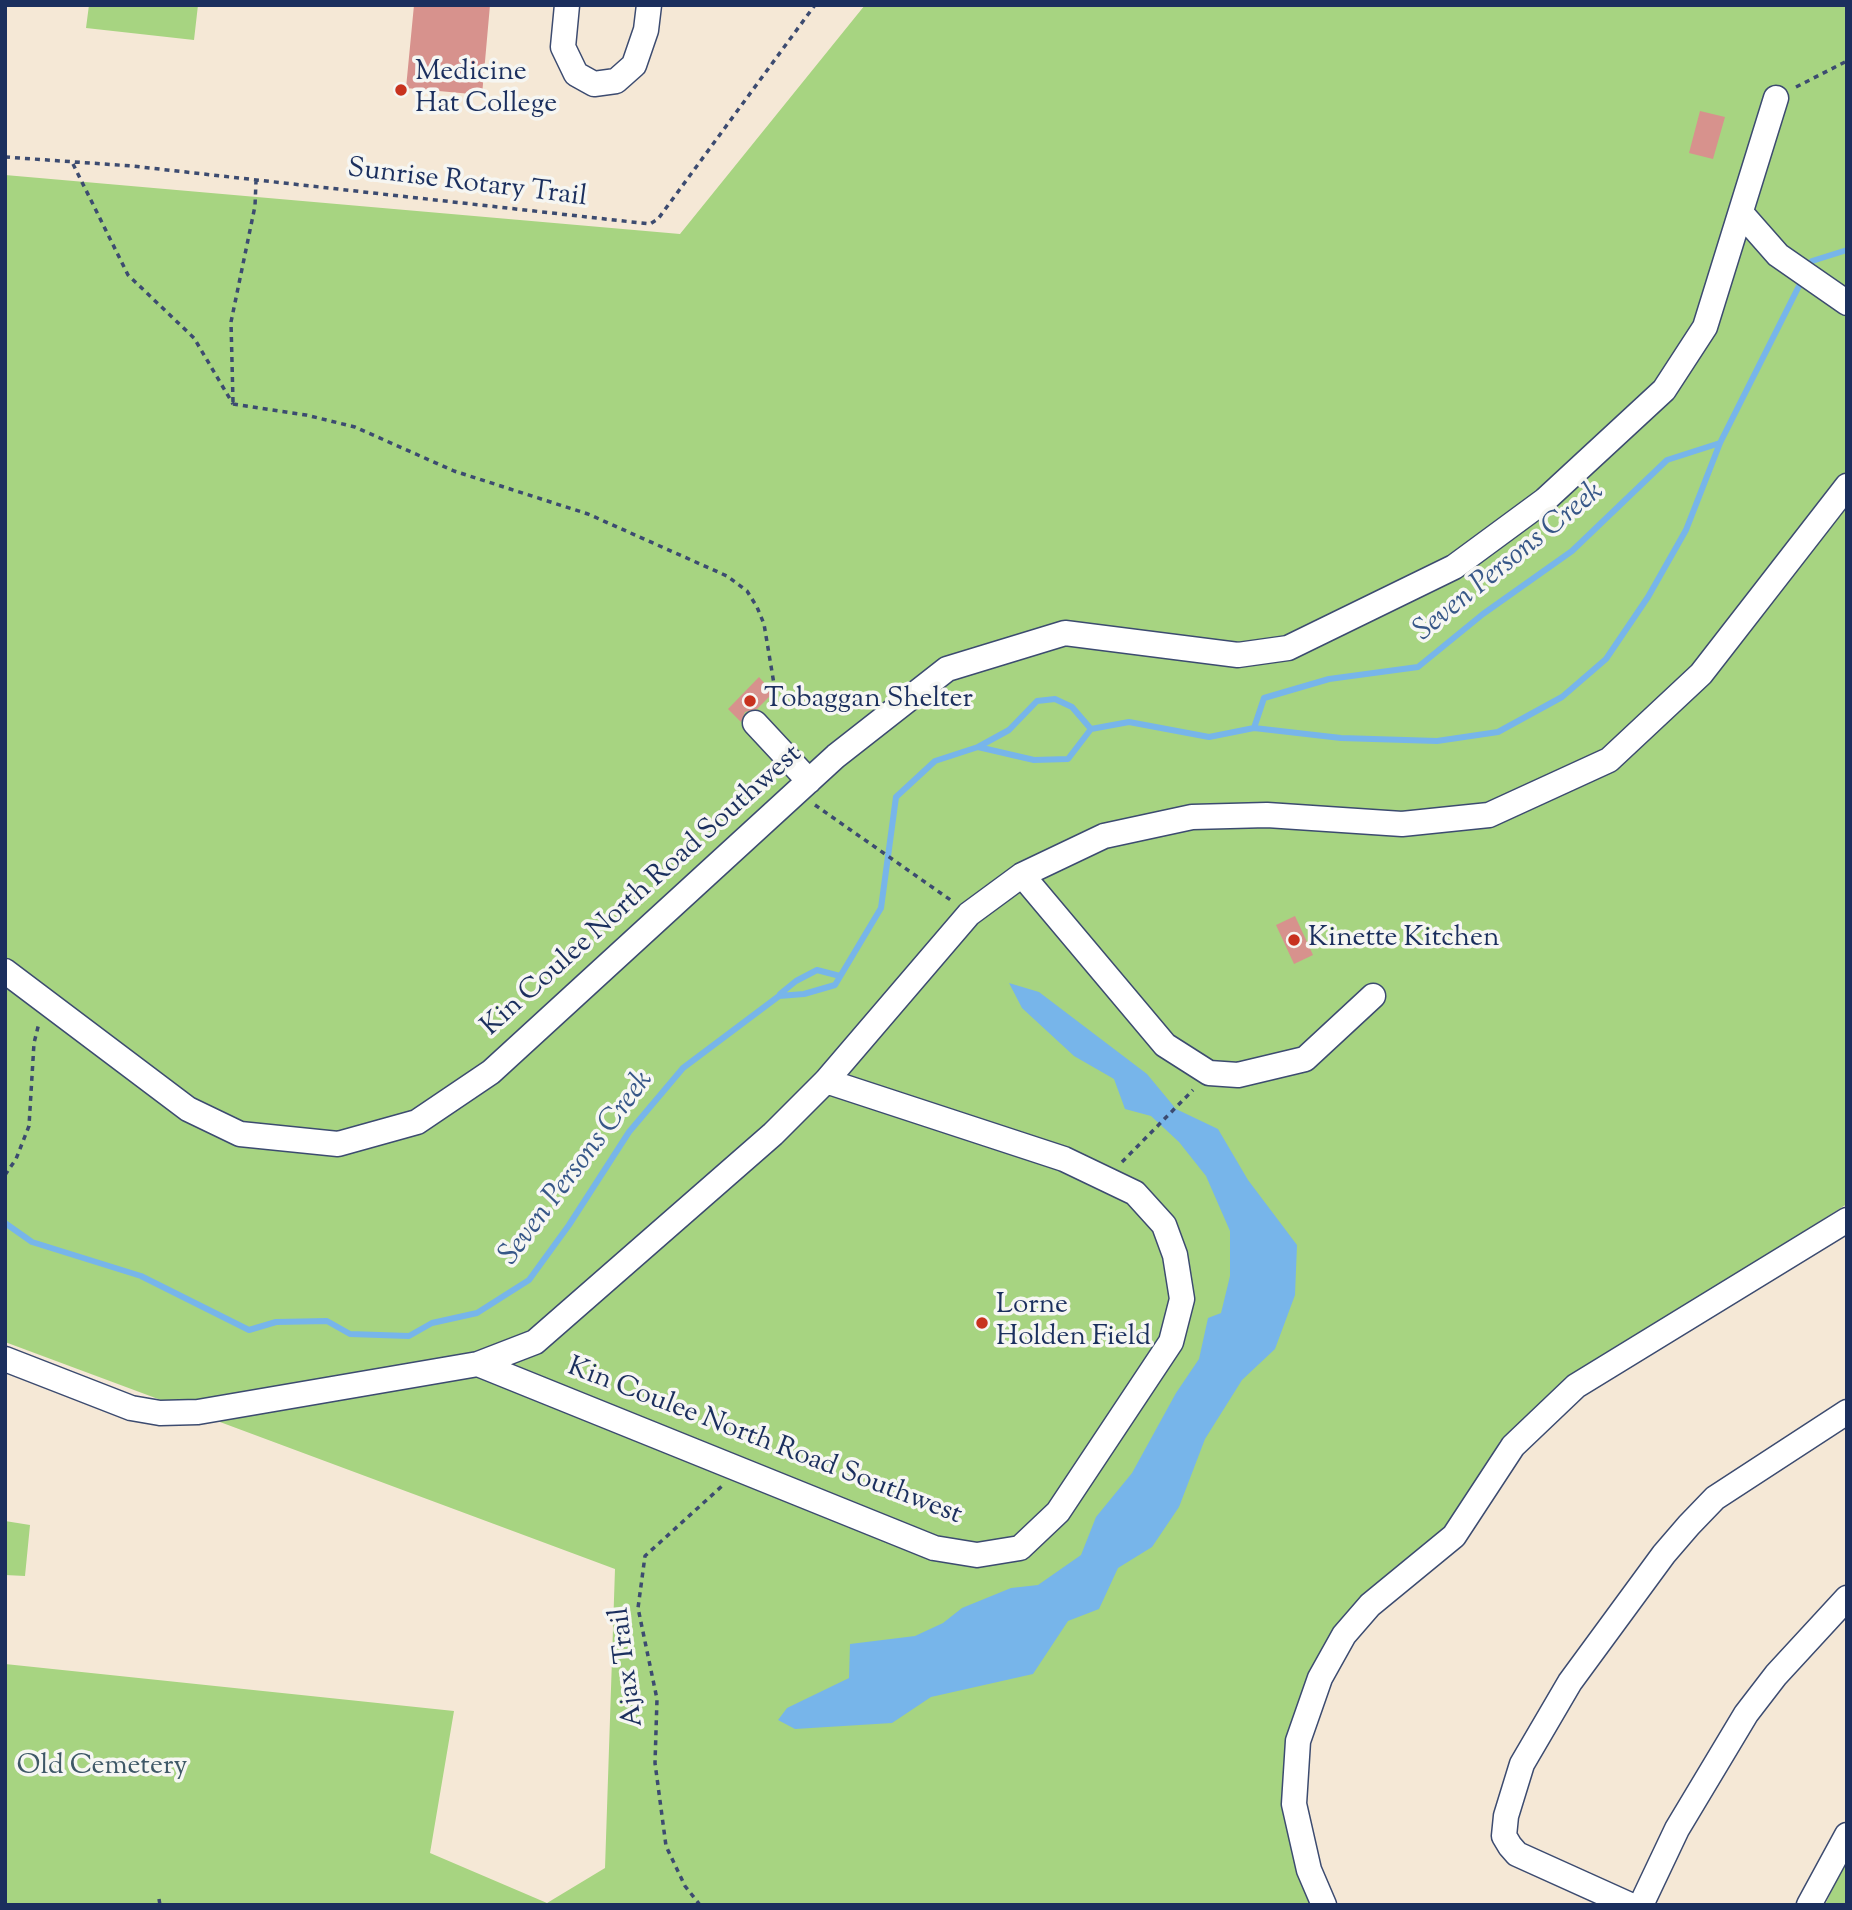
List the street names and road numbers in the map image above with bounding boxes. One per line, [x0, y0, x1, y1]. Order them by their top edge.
street label: Sunrise Rotary Trail [345, 154, 589, 216]
street label: Kin Coulee North Road Southwest [476, 739, 810, 1045]
street label: Kin Coulee North Road Southwest [562, 1352, 966, 1534]
street label: Ajax Trail [605, 1605, 653, 1729]

